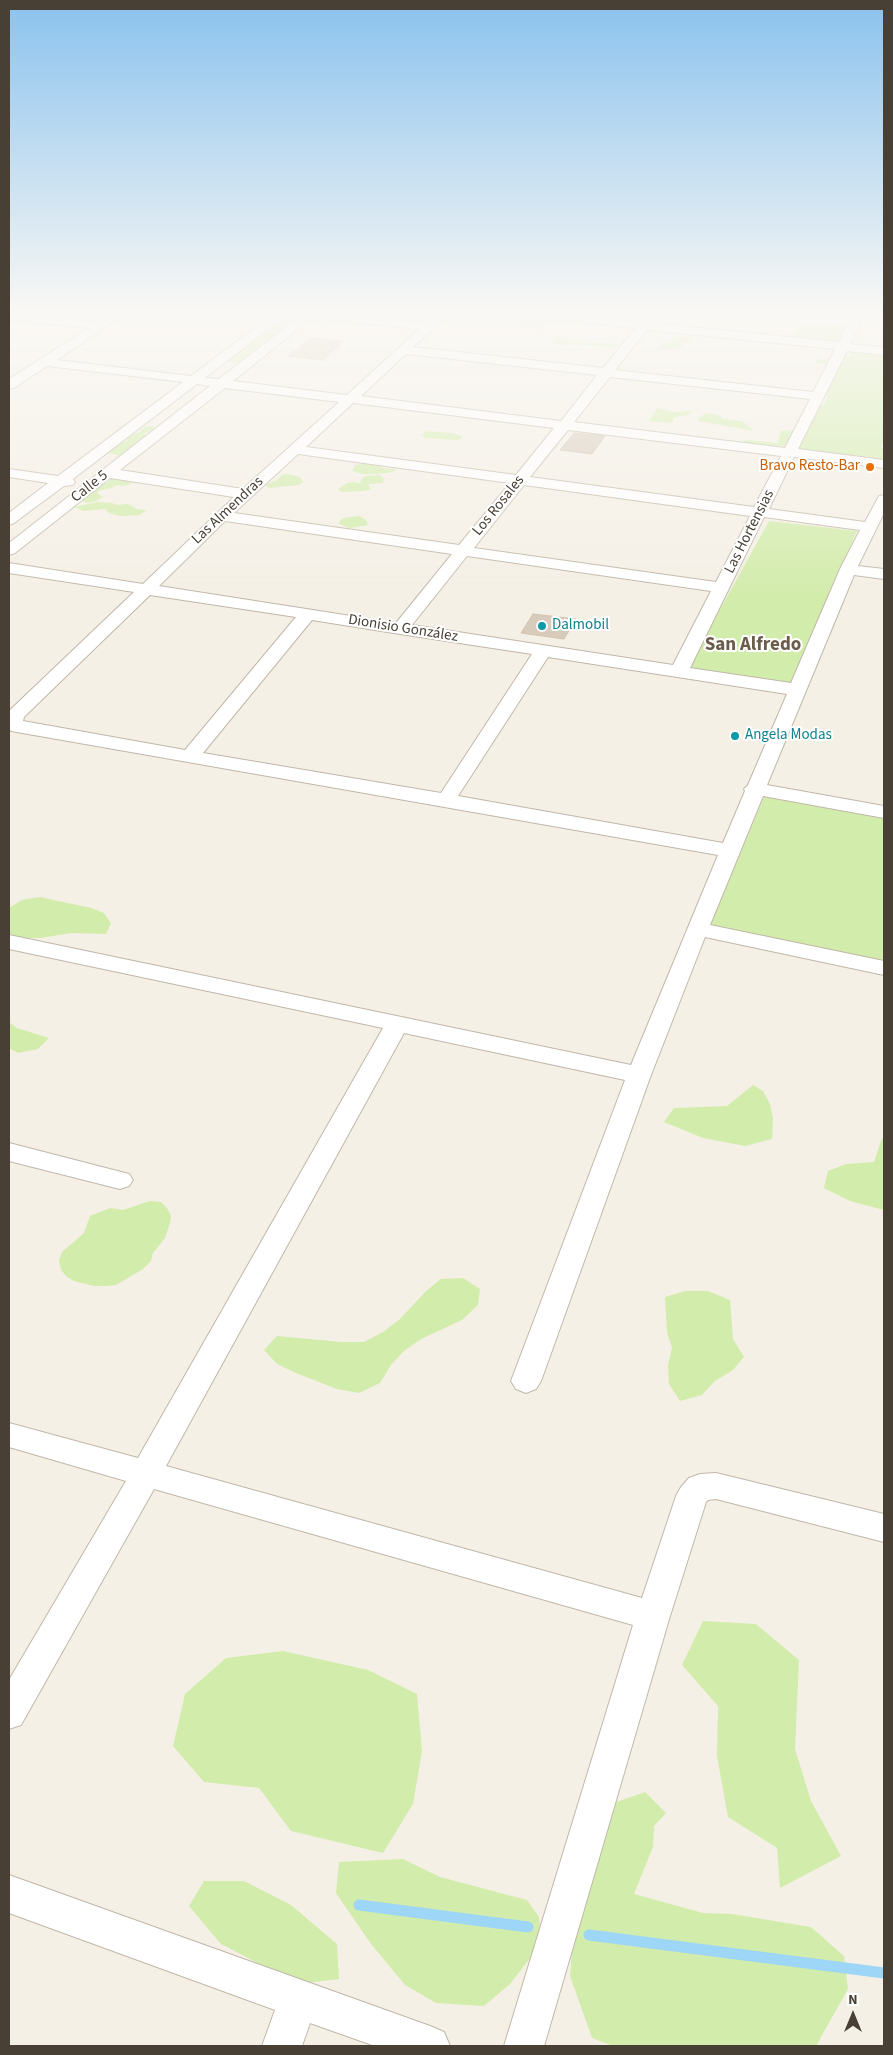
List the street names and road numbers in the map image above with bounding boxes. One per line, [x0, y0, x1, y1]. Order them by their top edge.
street label: Calle 5 [68, 467, 112, 507]
street label: Los Rosales [469, 472, 529, 540]
street label: Las Almendras [189, 473, 267, 549]
street label: Las Hortensias [721, 487, 779, 577]
street label: Dionisio González [347, 611, 459, 647]

